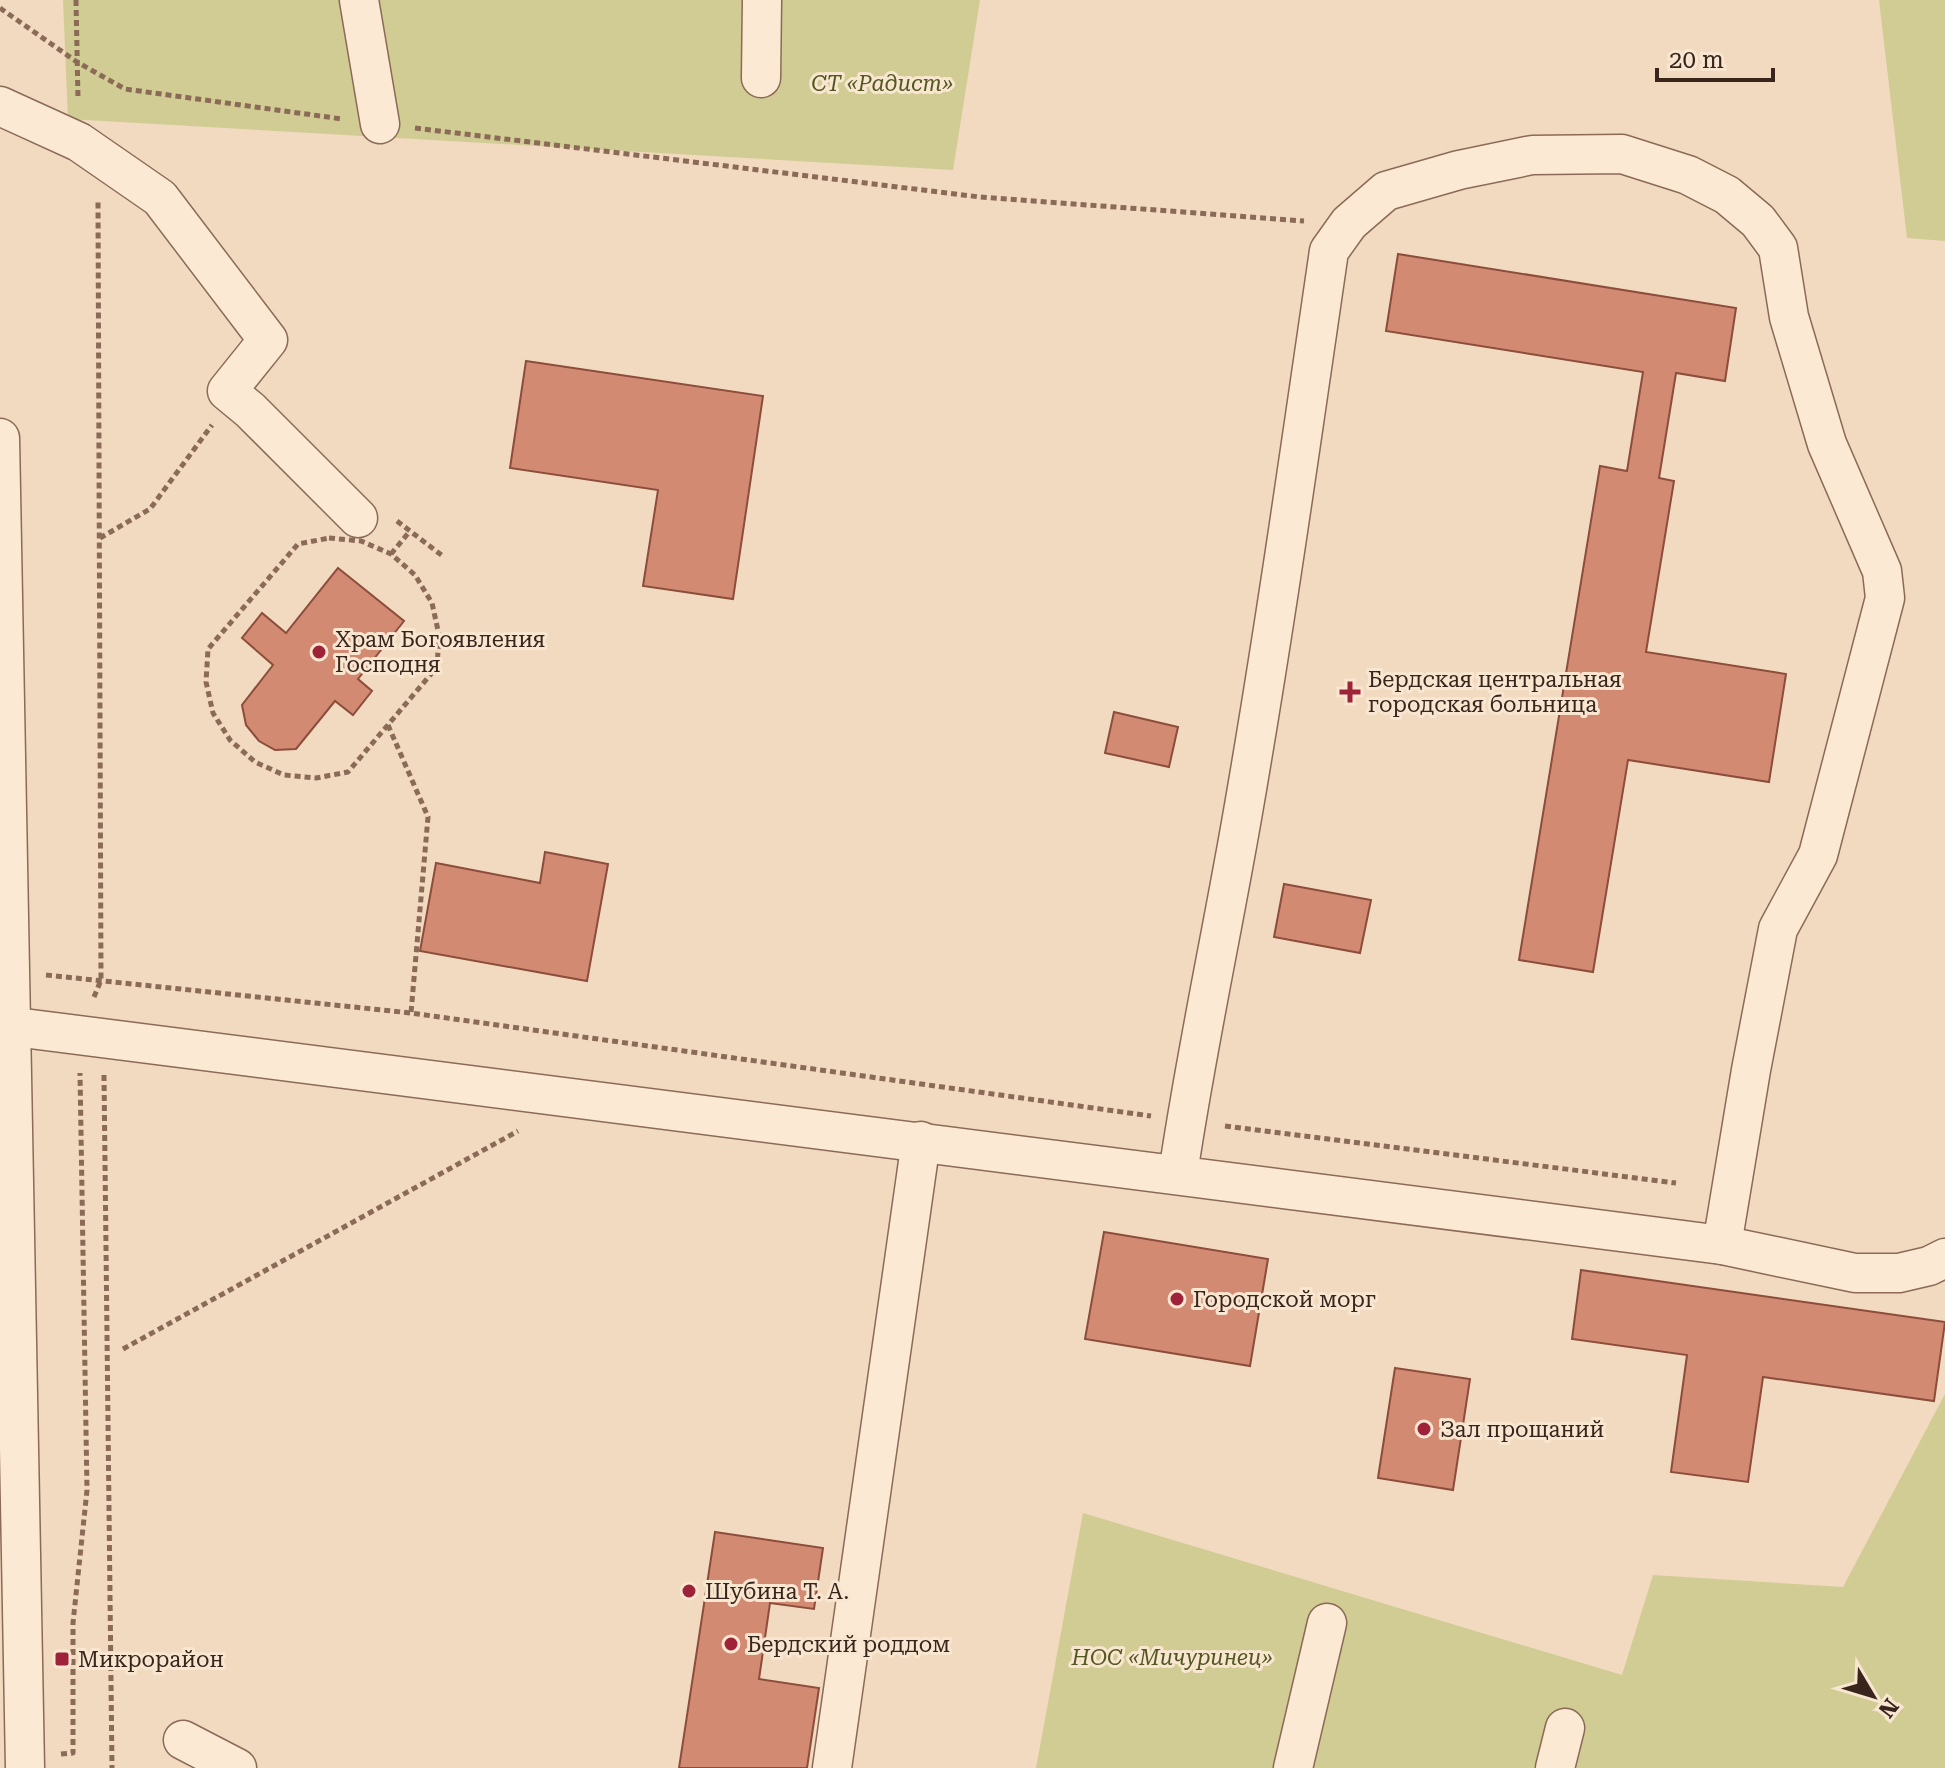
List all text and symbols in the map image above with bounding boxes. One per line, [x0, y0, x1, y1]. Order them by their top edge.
scale bar [1657, 32, 1773, 82]
text: 20 m [1669, 46, 1724, 74]
park label: СТ «Радист» [811, 71, 953, 96]
place label: Храм Богоявления Господня [335, 627, 545, 677]
marker: Храм Богоявления Господня [310, 643, 328, 661]
place label: Бердская центральная городская больница [1368, 667, 1622, 717]
marker: Бердская центральная городская больница [1339, 681, 1361, 703]
place label: Городской морг [1193, 1287, 1376, 1312]
marker: Городской морг [1168, 1290, 1186, 1308]
place label: Зал прощаний [1440, 1417, 1604, 1442]
marker: Зал прощаний [1415, 1420, 1433, 1438]
place label: Шубина Т. А. [705, 1579, 849, 1604]
marker: Шубина Т. А. [680, 1582, 698, 1600]
place label: Бердский роддом [747, 1632, 950, 1657]
marker: Бердский роддом [722, 1635, 740, 1653]
park label: НОС «Мичуринец» [1071, 1645, 1272, 1670]
place label: Микрорайон [78, 1647, 224, 1672]
marker: Микрорайон [53, 1650, 71, 1668]
north arrow [1833, 1656, 1913, 1736]
text: N [1873, 1694, 1903, 1722]

